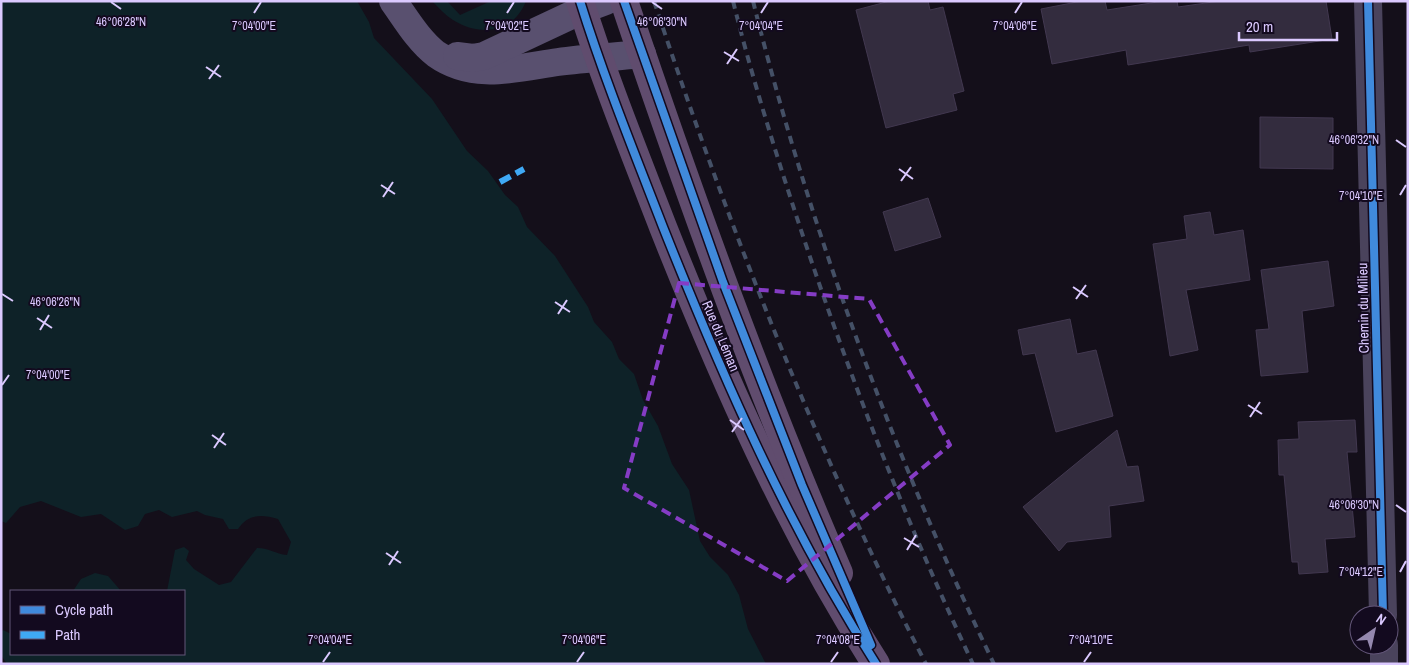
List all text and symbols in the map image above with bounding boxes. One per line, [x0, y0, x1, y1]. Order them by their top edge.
scale bar [1239, 10, 1336, 42]
text: 46°06'28"N [96, 14, 146, 30]
text: 46°06'30"N [637, 14, 687, 30]
text: 20 m [1246, 16, 1273, 37]
text: 7°04'00"E [232, 18, 276, 34]
text: 7°04'02"E [485, 18, 529, 34]
text: 7°04'04"E [739, 18, 783, 34]
text: 7°04'06"E [993, 18, 1037, 34]
text: 46°06'32"N [1329, 132, 1379, 148]
text: 7°04'10"E [1339, 188, 1383, 204]
street label: Chemin du Milieu [1353, 263, 1373, 353]
text: 46°06'26"N [30, 294, 80, 310]
street label: Rue du Léman [698, 298, 744, 374]
text: 7°04'00"E [26, 367, 70, 383]
text: 46°06'30"N [1329, 497, 1379, 513]
text: 7°04'12"E [1339, 564, 1383, 580]
legend [10, 590, 185, 655]
text: Cycle path [55, 599, 113, 620]
north arrow [1349, 605, 1399, 655]
text: N [1373, 609, 1390, 629]
text: Path [55, 624, 80, 645]
text: 7°04'04"E [308, 632, 352, 648]
text: 7°04'06"E [562, 632, 606, 648]
text: 7°04'08"E [816, 632, 860, 648]
text: 7°04'10"E [1069, 632, 1113, 648]

